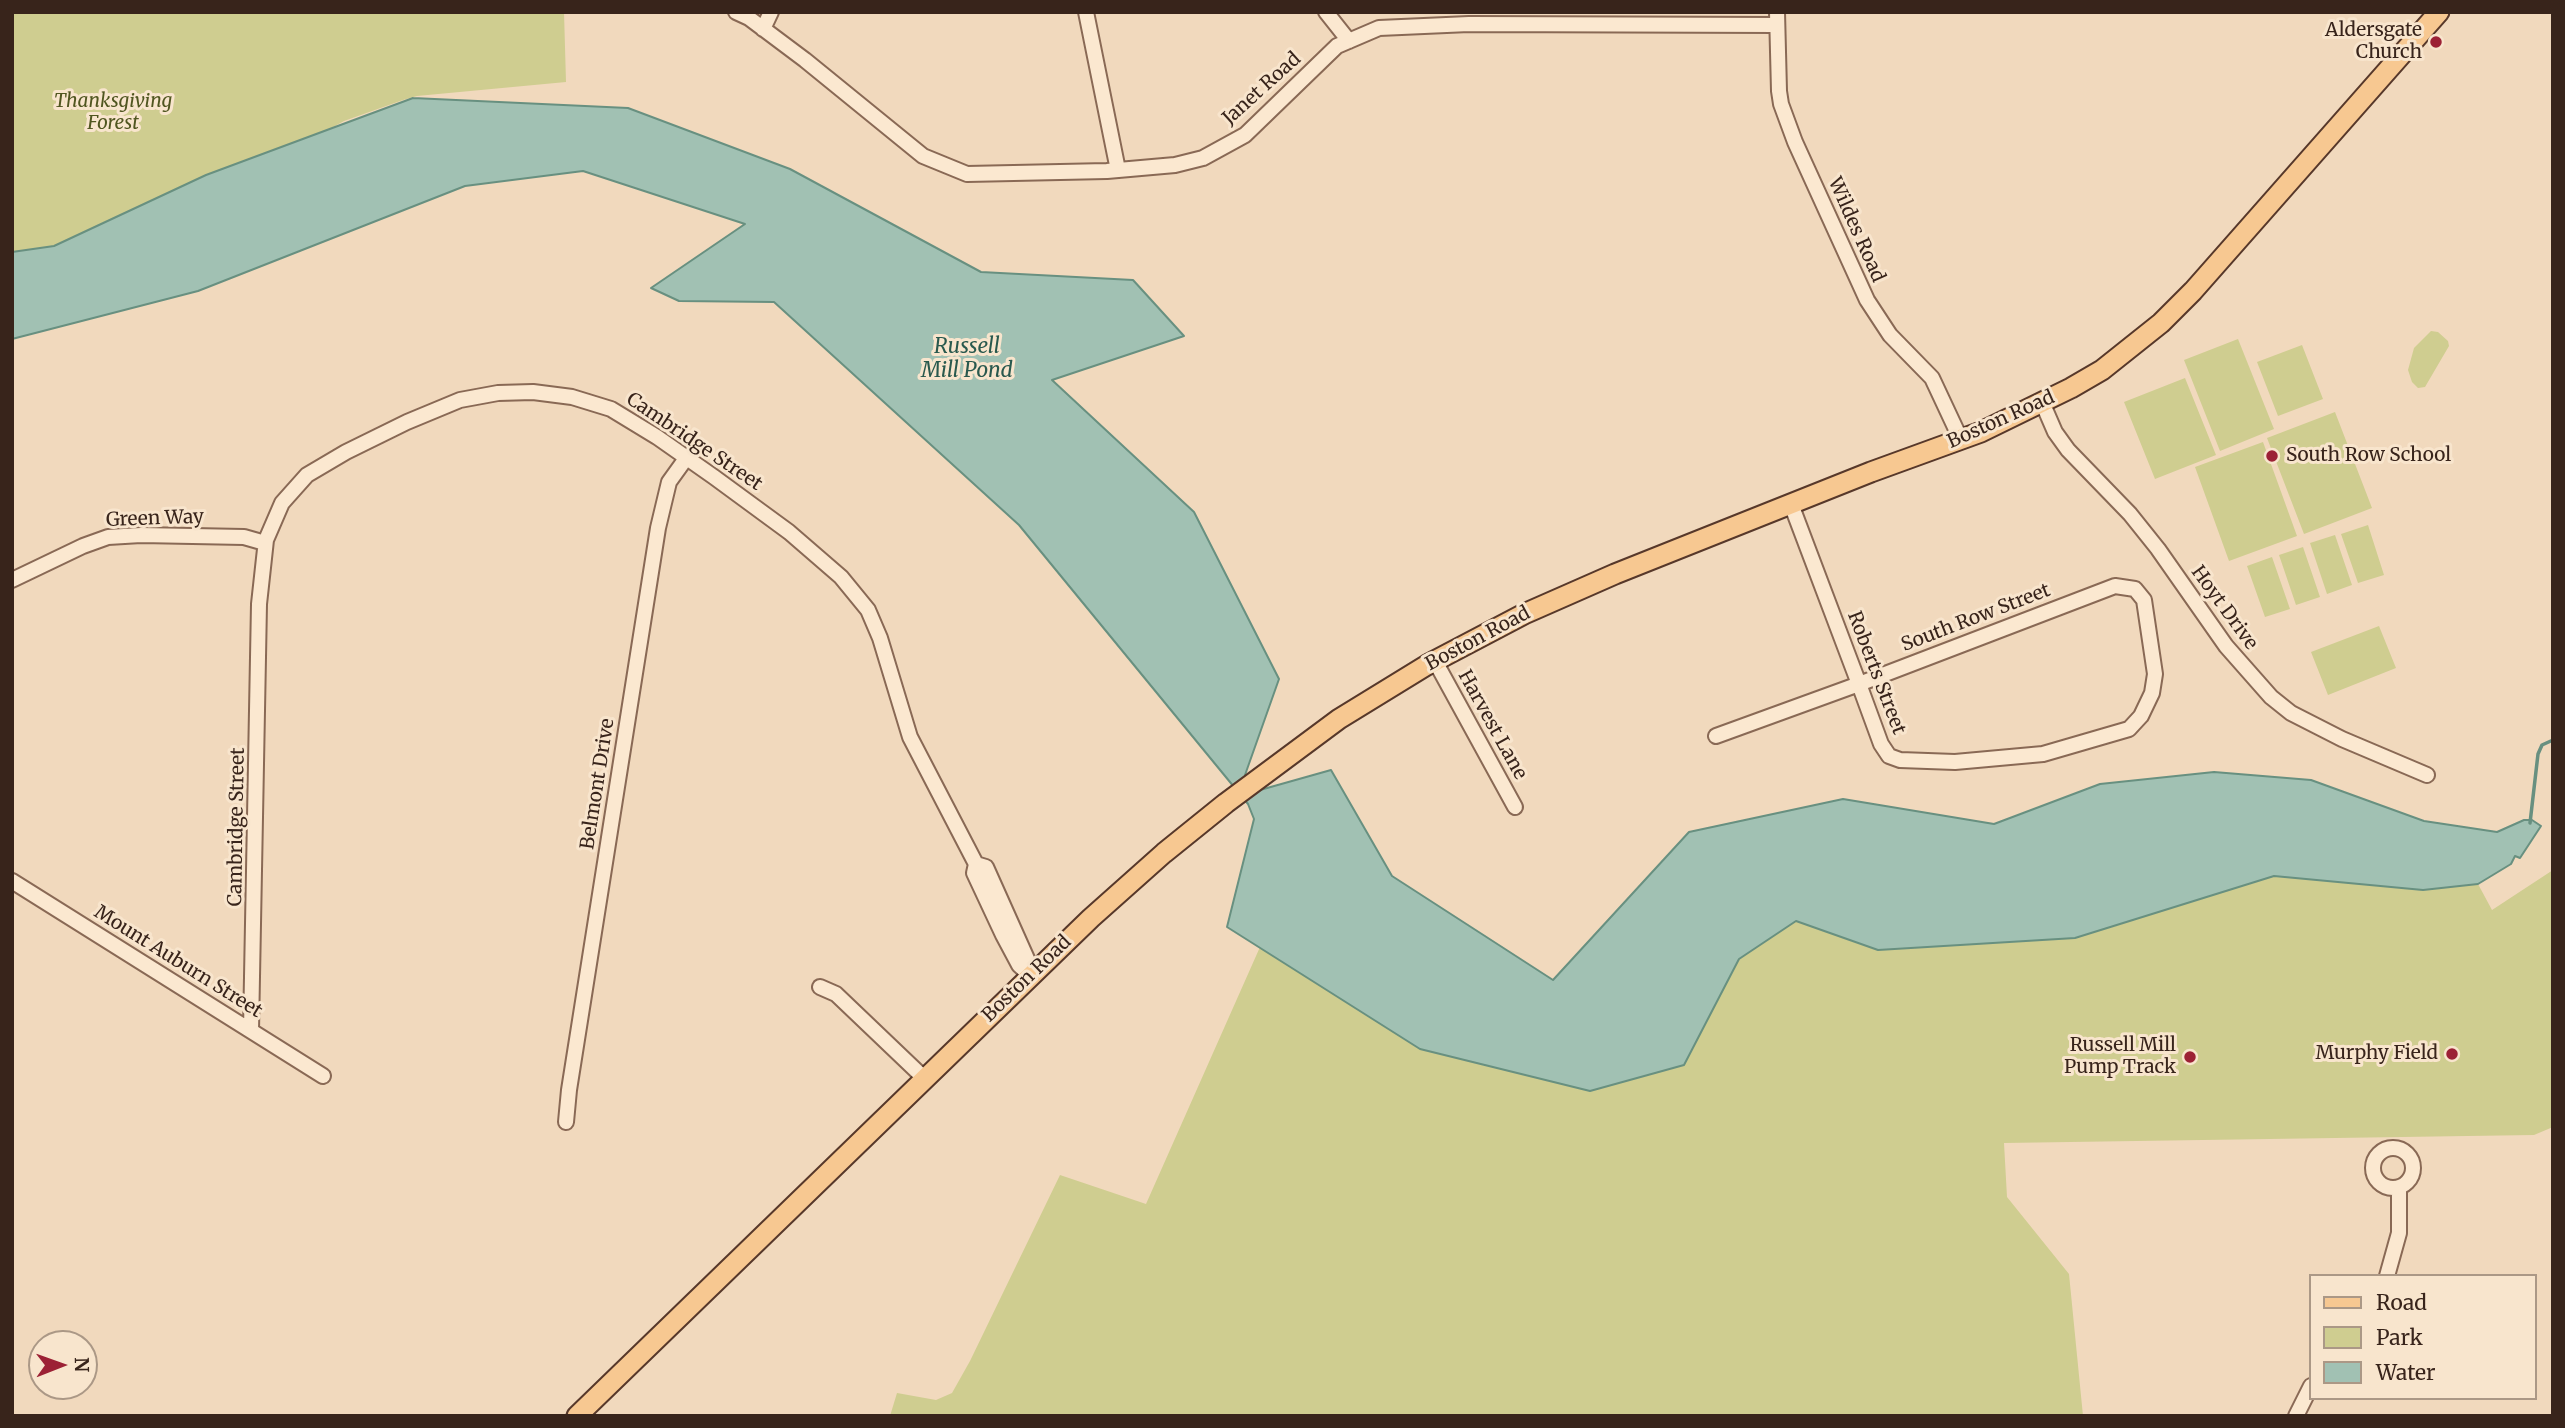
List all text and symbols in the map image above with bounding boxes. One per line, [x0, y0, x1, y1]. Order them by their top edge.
place label: Aldersgate Church [2325, 20, 2422, 64]
marker: Aldersgate Church [2428, 34, 2444, 50]
street label: Janet Road [1218, 48, 1306, 130]
park label: Thanksgiving Forest [54, 91, 172, 135]
street label: Wildes Road [1823, 174, 1889, 286]
water label: Russell Mill Pond [921, 334, 1013, 384]
street label: Boston Road [1944, 386, 2058, 454]
street label: Cambridge Street [622, 388, 766, 496]
place label: South Row School [2286, 445, 2451, 467]
marker: South Row School [2264, 448, 2280, 464]
street label: Green Way [106, 506, 204, 532]
street label: Hoyt Drive [2186, 562, 2262, 654]
street label: South Row Street [1898, 579, 2054, 657]
street label: Boston Road [1422, 602, 1534, 676]
street label: Roberts Street [1842, 608, 1910, 738]
street label: Harvest Lane [1453, 666, 1531, 784]
street label: Belmont Drive [576, 717, 620, 851]
street label: Cambridge Street [224, 747, 250, 907]
street label: Mount Auburn Street [90, 901, 266, 1023]
street label: Boston Road [978, 931, 1076, 1027]
place label: Russell Mill Pump Track [2064, 1035, 2176, 1079]
place label: Murphy Field [2316, 1043, 2438, 1065]
marker: Murphy Field [2444, 1046, 2460, 1062]
marker: Russell Mill Pump Track [2182, 1049, 2198, 1065]
legend [2310, 1274, 2537, 1400]
text: Road [2376, 1289, 2427, 1316]
text: Park [2376, 1324, 2423, 1351]
north arrow [28, 1330, 98, 1400]
text: N [70, 1357, 94, 1372]
text: Water [2376, 1359, 2435, 1386]

